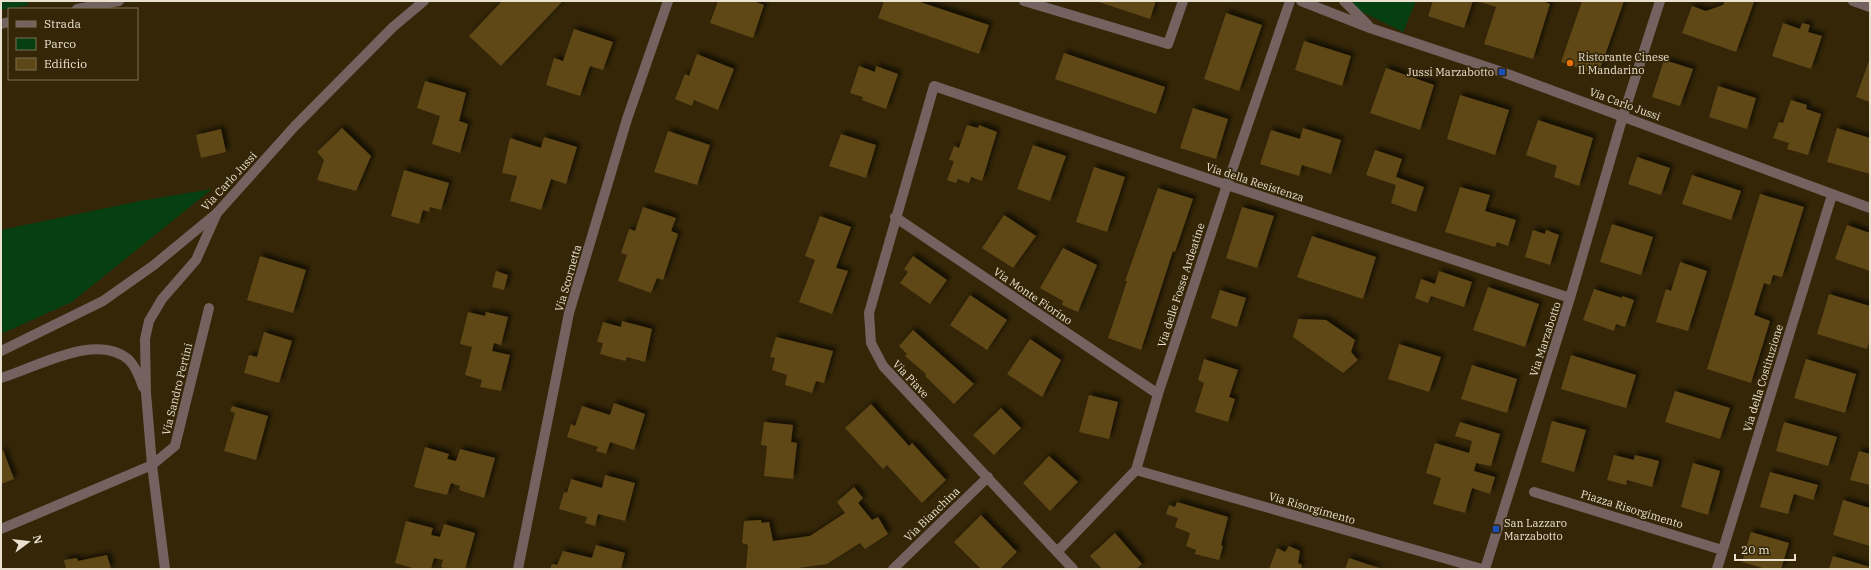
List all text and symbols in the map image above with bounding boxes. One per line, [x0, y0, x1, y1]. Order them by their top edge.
legend [8, 8, 138, 80]
text: Strada [44, 16, 81, 31]
text: Parco [44, 36, 76, 51]
place label: Ristorante Cinese Il Mandarino [1578, 50, 1669, 77]
text: Edificio [44, 56, 87, 71]
marker: Ristorante Cinese Il Mandarino [1565, 58, 1575, 68]
place label: Jussi Marzabotto [1407, 65, 1494, 79]
marker: Jussi Marzabotto [1497, 67, 1507, 77]
street label: Via Carlo Jussi [1587, 85, 1663, 124]
street label: Via Carlo Jussi [198, 148, 260, 213]
street label: Via della Resistenza [1204, 160, 1306, 204]
street label: Via delle Fosse Ardeatine [1154, 221, 1208, 349]
street label: Via Scornetta [552, 243, 584, 313]
street label: Via Monte Fiorino [991, 264, 1075, 328]
street label: Via Marzabotto [1526, 300, 1564, 378]
street label: Via della Costituzione [1740, 323, 1786, 433]
street label: Via Sandro Pertini [159, 341, 195, 436]
street label: Via Piave [890, 357, 932, 401]
street label: Via Bianchina [901, 484, 963, 544]
street label: Piazza Risorgimento [1579, 487, 1685, 531]
street label: Via Risorgimento [1267, 489, 1357, 527]
place label: San Lazzaro Marzabotto [1504, 516, 1567, 543]
north arrow [8, 522, 48, 562]
marker: San Lazzaro Marzabotto [1491, 524, 1501, 534]
text: N [30, 533, 46, 546]
scale bar [1735, 536, 1795, 562]
text: 20 m [1741, 542, 1770, 557]

